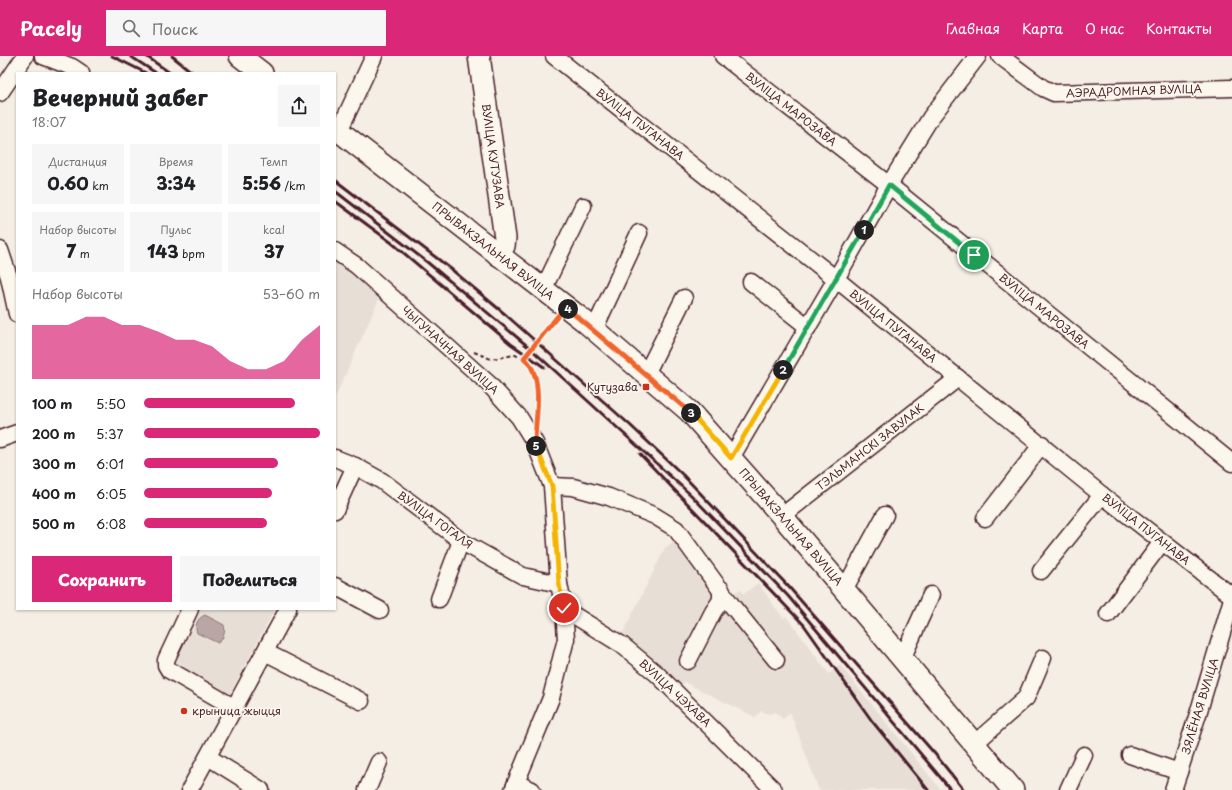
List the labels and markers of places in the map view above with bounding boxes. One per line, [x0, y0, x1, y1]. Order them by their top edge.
pin: 1 [854, 220, 874, 240]
pin [957, 238, 991, 272]
pin: 4 [558, 299, 578, 319]
pin: 2 [773, 360, 793, 380]
place label: Кутузава [587, 378, 638, 395]
marker: Кутузава [641, 382, 651, 392]
pin: 3 [681, 403, 701, 423]
pin: 5 [526, 436, 546, 456]
pin [547, 591, 581, 625]
place label: крыница жыцця [192, 702, 281, 719]
marker: крыница жыцця [179, 706, 189, 716]

